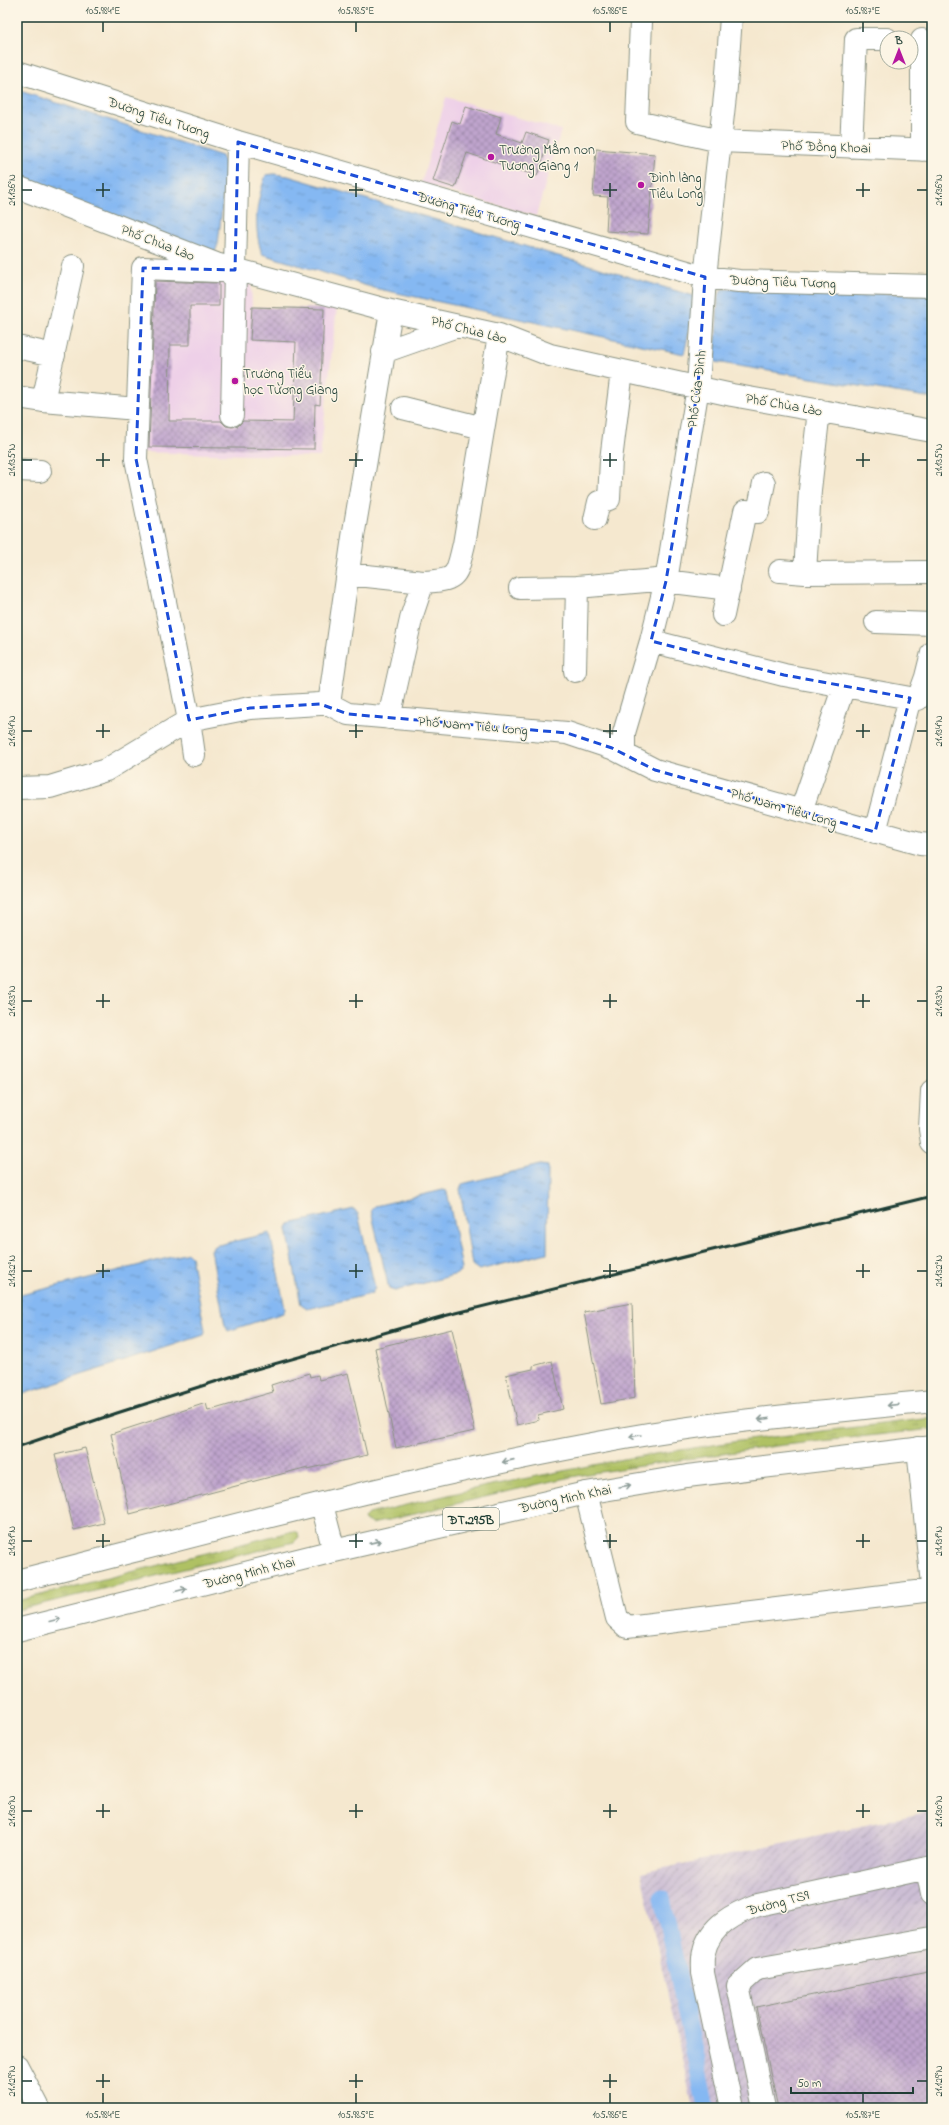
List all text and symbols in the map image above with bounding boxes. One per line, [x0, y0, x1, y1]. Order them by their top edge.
text: 105.984°E [86, 4, 120, 19]
text: 105.985°E [338, 4, 374, 19]
text: 105.986°E [592, 4, 628, 19]
text: 105.987°E [846, 4, 880, 19]
north arrow [879, 30, 919, 70]
text: B [894, 33, 903, 49]
street label: Đường Tiêu Tương [104, 92, 212, 146]
street label: Phố Đồng Khoai [781, 135, 871, 161]
place label: Trường Mầm non Tương Giang 1 [499, 140, 595, 178]
marker: Trường Mầm non Tương Giang 1 [486, 152, 496, 162]
place label: Đình làng Tiêu Long [648, 168, 703, 206]
text: 21.136°N [5, 174, 20, 206]
text: 21.136°N [932, 174, 947, 206]
marker: Đình làng Tiêu Long [636, 180, 646, 190]
street label: Đường Tiêu Tương [413, 186, 522, 237]
street label: Phố Chùa Lào [117, 220, 197, 267]
street label: Đường Tiêu Tương [729, 270, 836, 296]
street label: Phố Chùa Lào [428, 311, 509, 350]
street label: Phố Cửa Đình [682, 349, 713, 429]
place label: Trường Tiểu học Tương Giang [243, 364, 338, 402]
marker: Trường Tiểu học Tương Giang [230, 376, 240, 386]
street label: Phố Chùa Lào [744, 388, 824, 423]
text: 21.135°N [5, 443, 20, 476]
text: 21.135°N [932, 443, 947, 476]
street label: Phố Nam Tiêu Long [417, 711, 529, 743]
text: 21.134°N [5, 715, 20, 747]
text: 21.134°N [932, 715, 947, 747]
street label: Phố Nam Tiêu Long [728, 783, 839, 835]
text: 21.133°N [5, 985, 20, 1017]
text: 21.133°N [932, 985, 947, 1017]
text: 21.132°N [5, 1255, 20, 1287]
text: 21.132°N [932, 1255, 947, 1287]
one-way arrow [887, 1401, 900, 1409]
one-way arrow [758, 1415, 771, 1423]
one-way arrow [629, 1433, 642, 1441]
one-way arrow [501, 1458, 514, 1466]
street label: Đường Minh Khai [516, 1479, 614, 1521]
one-way arrow [618, 1482, 631, 1490]
road number: ĐT.295B [443, 1508, 499, 1530]
text: 21.131°N [5, 1526, 20, 1556]
text: 21.131°N [932, 1526, 947, 1556]
one-way arrow [369, 1537, 382, 1545]
street label: Đường Minh Khai [200, 1552, 298, 1596]
one-way arrow [174, 1586, 187, 1593]
one-way arrow [48, 1616, 61, 1624]
text: 21.130°N [5, 1795, 20, 1827]
text: 21.130°N [932, 1795, 947, 1827]
street label: Đường TS9 [744, 1885, 813, 1923]
text: 21.129°N [5, 2065, 20, 2096]
text: 21.129°N [932, 2065, 947, 2096]
scale bar [791, 2069, 913, 2095]
text: 50 m [797, 2075, 821, 2093]
text: 105.984°E [86, 2108, 120, 2123]
text: 105.985°E [338, 2108, 374, 2123]
text: 105.986°E [592, 2108, 628, 2123]
text: 105.987°E [846, 2108, 880, 2123]

